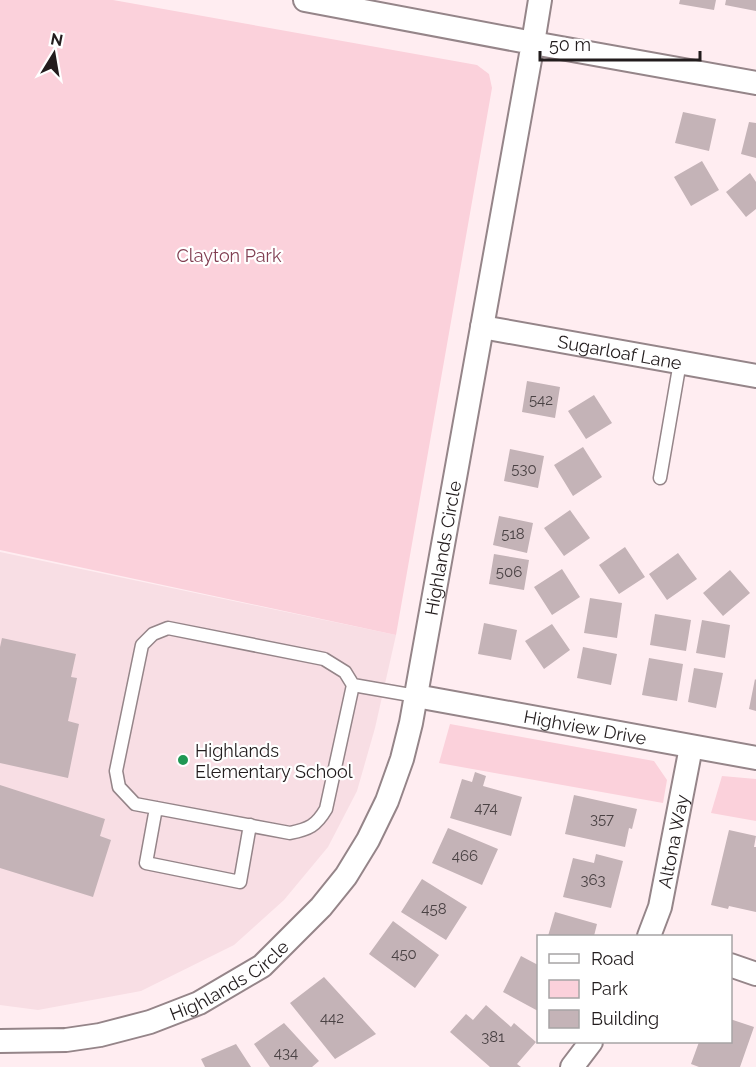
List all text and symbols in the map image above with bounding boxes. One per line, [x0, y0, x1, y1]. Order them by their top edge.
north arrow [24, 24, 84, 84]
scale bar [540, 24, 700, 62]
text: N [49, 29, 65, 50]
text: 50 m [549, 34, 591, 55]
park label: Clayton Park [177, 245, 282, 266]
street label: Sugarloaf Lane [556, 330, 684, 373]
house number: 542 [529, 391, 553, 409]
house number: 530 [511, 460, 537, 478]
street label: Highlands Circle [420, 479, 465, 617]
house number: 518 [501, 525, 525, 543]
house number: 506 [496, 563, 522, 581]
street label: Highview Drive [522, 705, 649, 748]
place label: Highlands Elementary School [195, 740, 353, 782]
marker: Highlands Elementary School [176, 753, 190, 767]
street label: Altona Way [653, 792, 692, 890]
house number: 474 [474, 799, 498, 817]
house number: 357 [590, 810, 614, 828]
house number: 466 [452, 847, 478, 865]
house number: 363 [580, 871, 606, 889]
house number: 458 [421, 900, 447, 918]
street label: Highlands Circle [167, 935, 293, 1024]
legend [537, 935, 732, 1043]
house number: 450 [391, 945, 417, 963]
text: Road [591, 948, 634, 969]
text: Park [591, 978, 628, 999]
text: Building [591, 1008, 659, 1029]
house number: 442 [320, 1009, 344, 1027]
house number: 381 [481, 1028, 505, 1046]
house number: 434 [274, 1044, 298, 1062]

